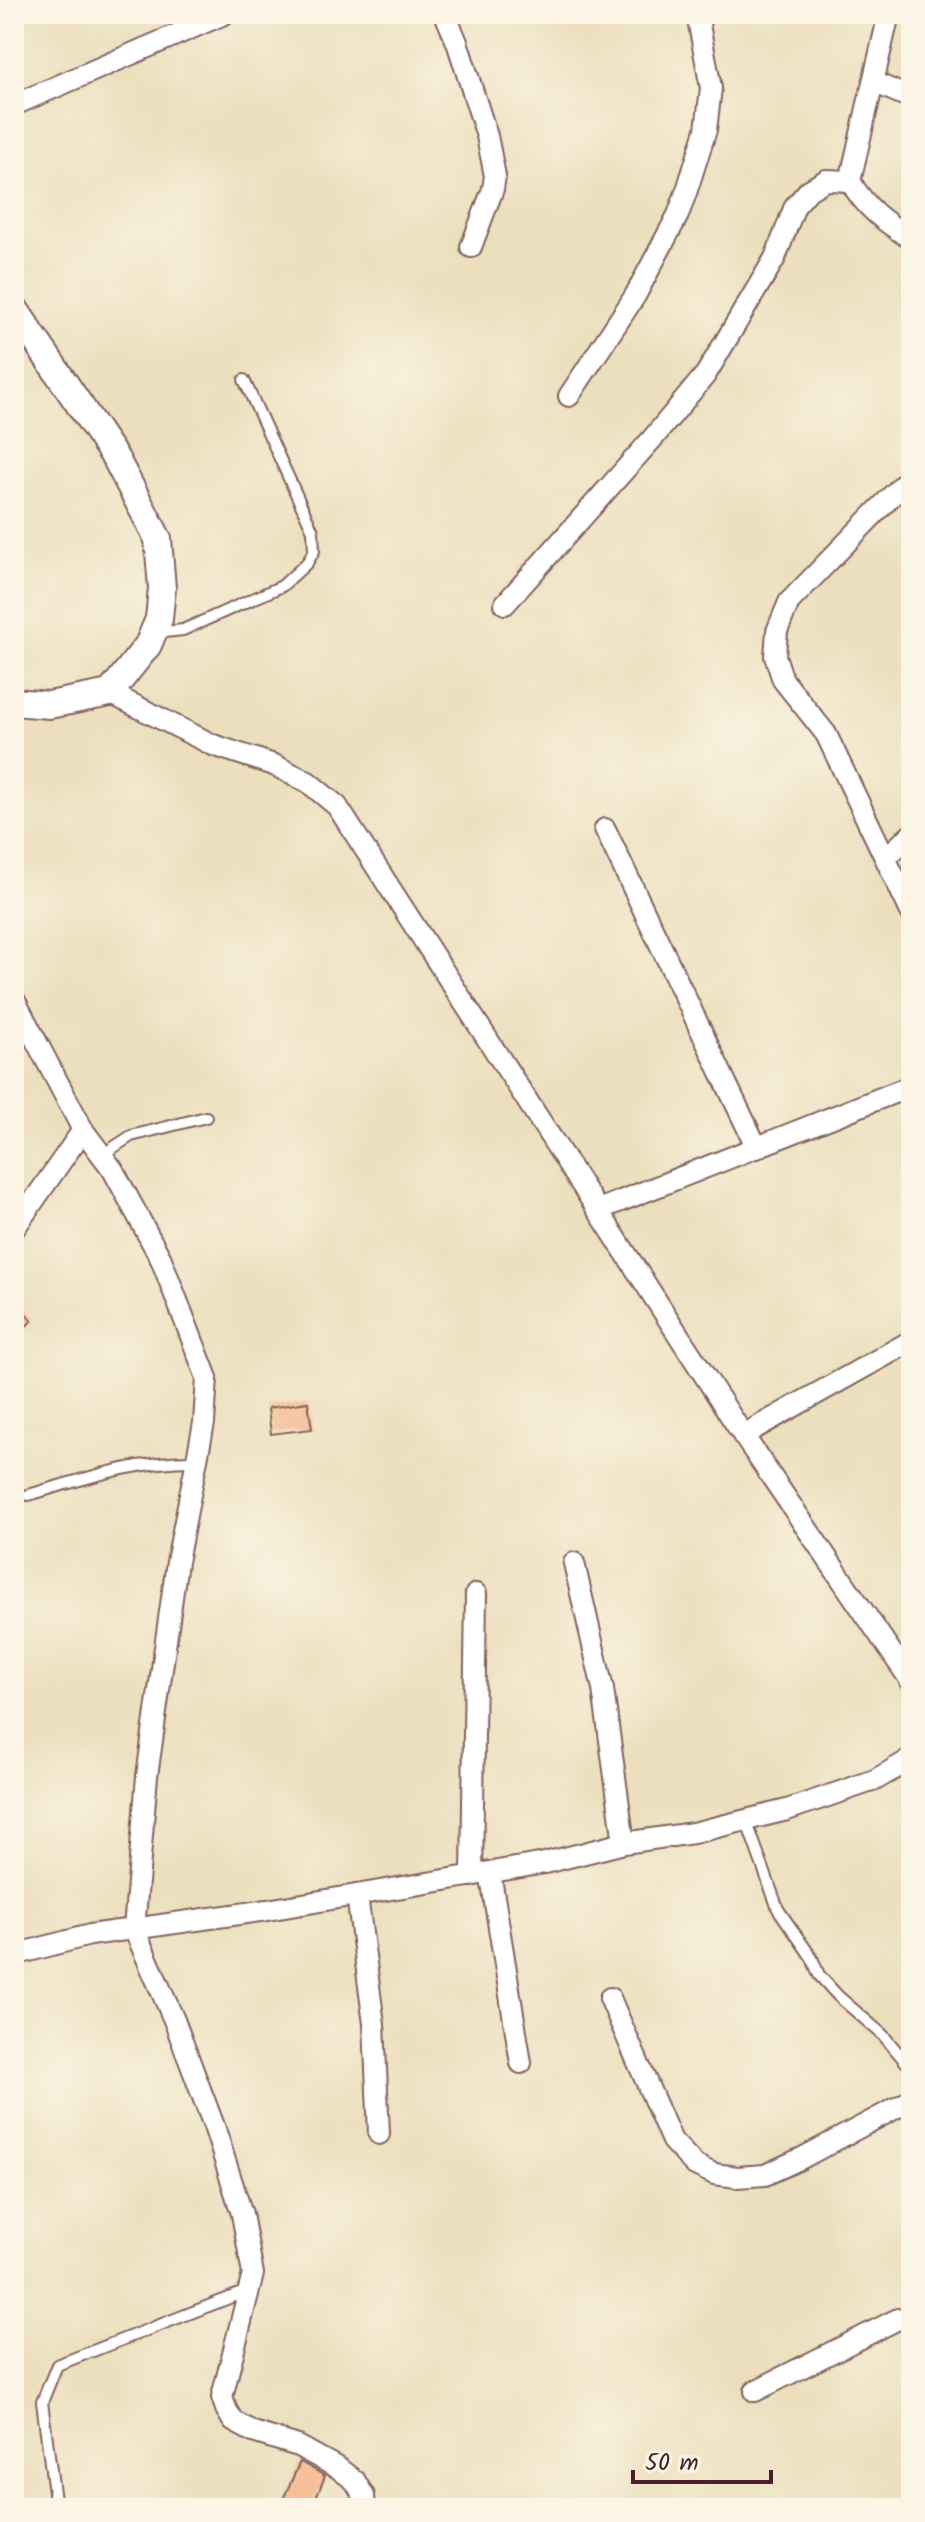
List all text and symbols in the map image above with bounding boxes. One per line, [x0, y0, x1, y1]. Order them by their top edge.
scale bar [633, 2434, 771, 2484]
text: 50 m [645, 2444, 699, 2483]

